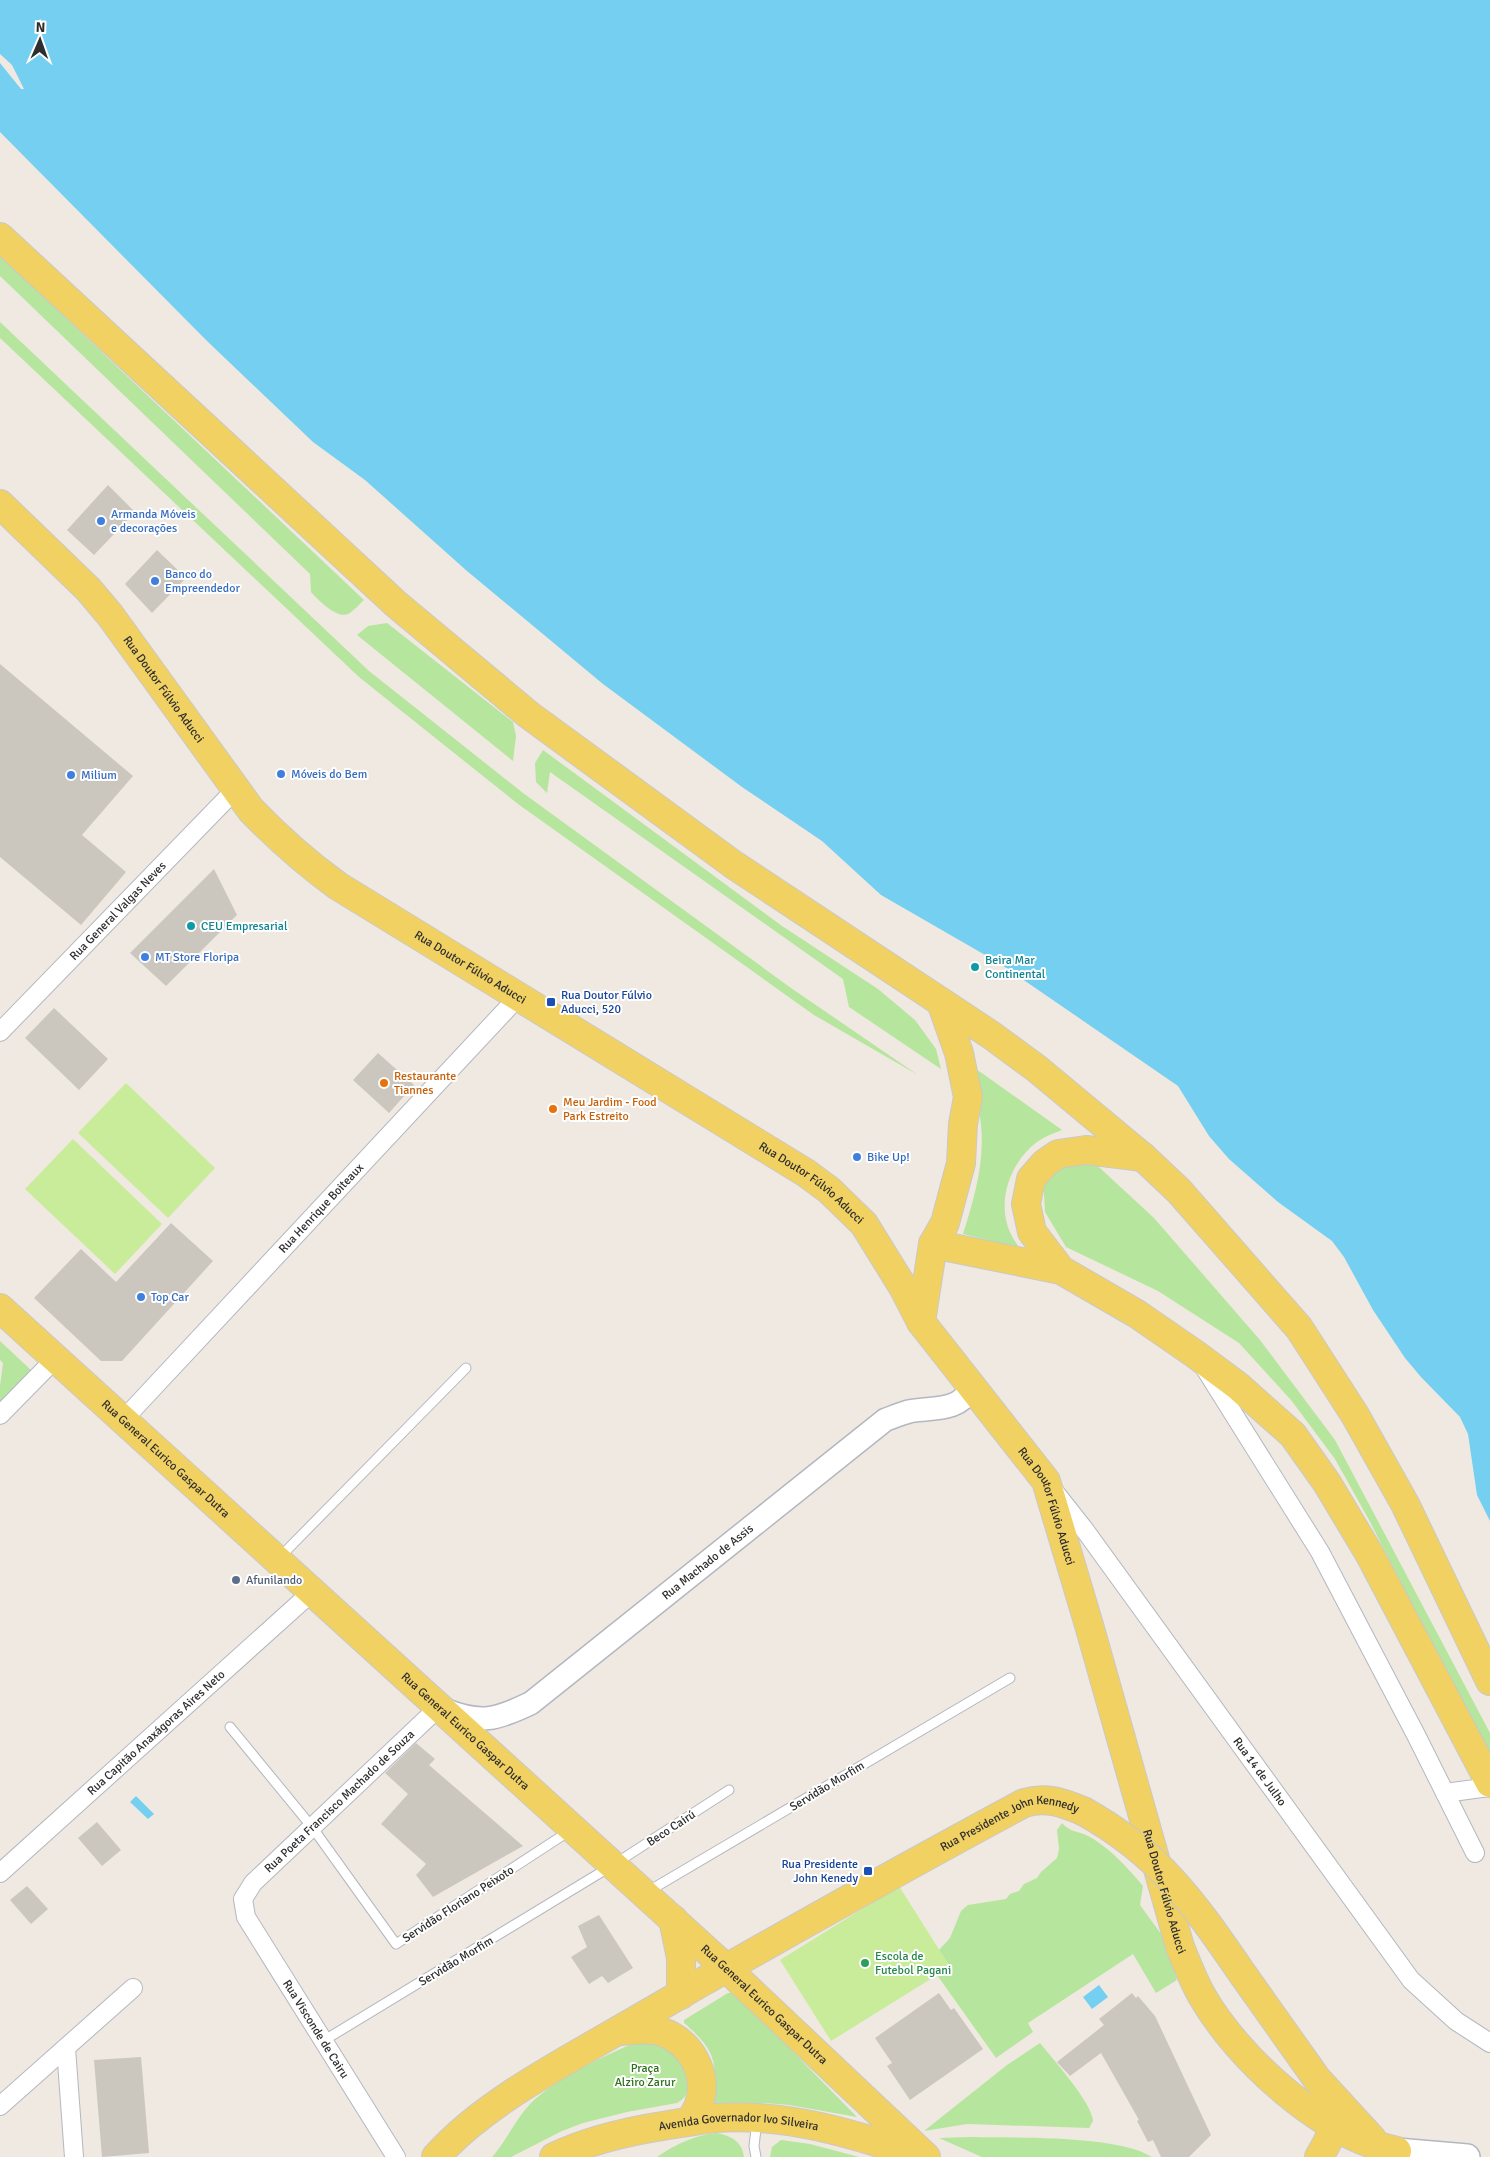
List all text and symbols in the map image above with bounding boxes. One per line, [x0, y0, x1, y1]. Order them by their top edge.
north arrow [15, 15, 65, 65]
text: N [35, 19, 46, 36]
place label: Armanda Móveis e decorações [111, 507, 196, 536]
marker: Armanda Móveis e decorações [95, 515, 107, 527]
place label: Banco do Empreendedor [165, 567, 240, 596]
marker: Banco do Empreendedor [149, 575, 161, 587]
street label: Rua Doutor Fúlvio Aducci [120, 633, 207, 746]
place label: Móveis do Bem [291, 767, 367, 782]
place label: Milium [81, 768, 117, 783]
marker: Móveis do Bem [275, 768, 287, 780]
marker: Milium [65, 769, 77, 781]
street label: Rua General Valgas Neves [67, 859, 169, 964]
place label: CEU Empresarial [201, 919, 288, 934]
marker: CEU Empresarial [185, 920, 197, 932]
street label: Rua Doutor Fúlvio Aducci [411, 928, 529, 1008]
place label: MT Store Floripa [155, 950, 239, 965]
marker: MT Store Floripa [139, 951, 151, 963]
place label: Beira Mar Continental [985, 953, 1046, 982]
marker: Beira Mar Continental [969, 961, 981, 973]
place label: Rua Doutor Fúlvio Aducci, 520 [561, 988, 652, 1017]
marker: Rua Doutor Fúlvio Aducci, 520 [545, 996, 557, 1008]
place label: Restaurante Tiannes [394, 1069, 456, 1098]
marker: Restaurante Tiannes [378, 1077, 390, 1089]
place label: Meu Jardim - Food Park Estreito [563, 1095, 657, 1124]
marker: Meu Jardim - Food Park Estreito [547, 1103, 559, 1115]
street label: Rua Doutor Fúlvio Aducci [756, 1139, 867, 1228]
place label: Bike Up! [867, 1150, 910, 1165]
marker: Bike Up! [851, 1151, 863, 1163]
street label: Rua Henrique Boiteaux [276, 1160, 367, 1256]
place label: Top Car [151, 1290, 189, 1305]
marker: Top Car [135, 1291, 147, 1303]
street label: Rua General Eurico Gaspar Dutra [98, 1397, 233, 1521]
street label: Rua Doutor Fúlvio Aducci [1014, 1444, 1078, 1567]
street label: Rua Machado de Assis [659, 1521, 757, 1603]
place label: Afunilando [246, 1573, 302, 1588]
marker: Afunilando [230, 1574, 242, 1586]
street label: Rua Capitão Anaxágoras Aires Neto [85, 1667, 228, 1799]
street label: Rua General Eurico Gaspar Dutra [398, 1669, 532, 1794]
street label: Rua Poeta Francisco Machado de Souza [262, 1727, 418, 1876]
street label: Rua 14 de Julho [1230, 1735, 1289, 1809]
street label: Servidão Morfim [787, 1758, 867, 1815]
street label: Rua Presidente John Kennedy [938, 1793, 1082, 1855]
street label: Beco Cairú [644, 1807, 699, 1850]
street label: Rua Doutor Fúlvio Aducci [1139, 1828, 1189, 1956]
place label: Rua Presidente John Kenedy [781, 1857, 858, 1886]
street label: Servidão Floriano Peixoto [400, 1863, 517, 1946]
marker: Rua Presidente John Kenedy [862, 1865, 874, 1877]
street label: Servidão Morfim [416, 1933, 496, 1990]
street label: Rua General Eurico Gaspar Dutra [697, 1942, 830, 2068]
place label: Escola de Futebol Pagani [875, 1949, 951, 1978]
marker: Escola de Futebol Pagani [859, 1957, 871, 1969]
street label: Rua Visconde de Cairu [279, 1977, 352, 2081]
park label: Praça Alziro Zarur [615, 2061, 676, 2090]
street label: Avenida Governador Ivo Silveira [658, 2110, 820, 2135]

